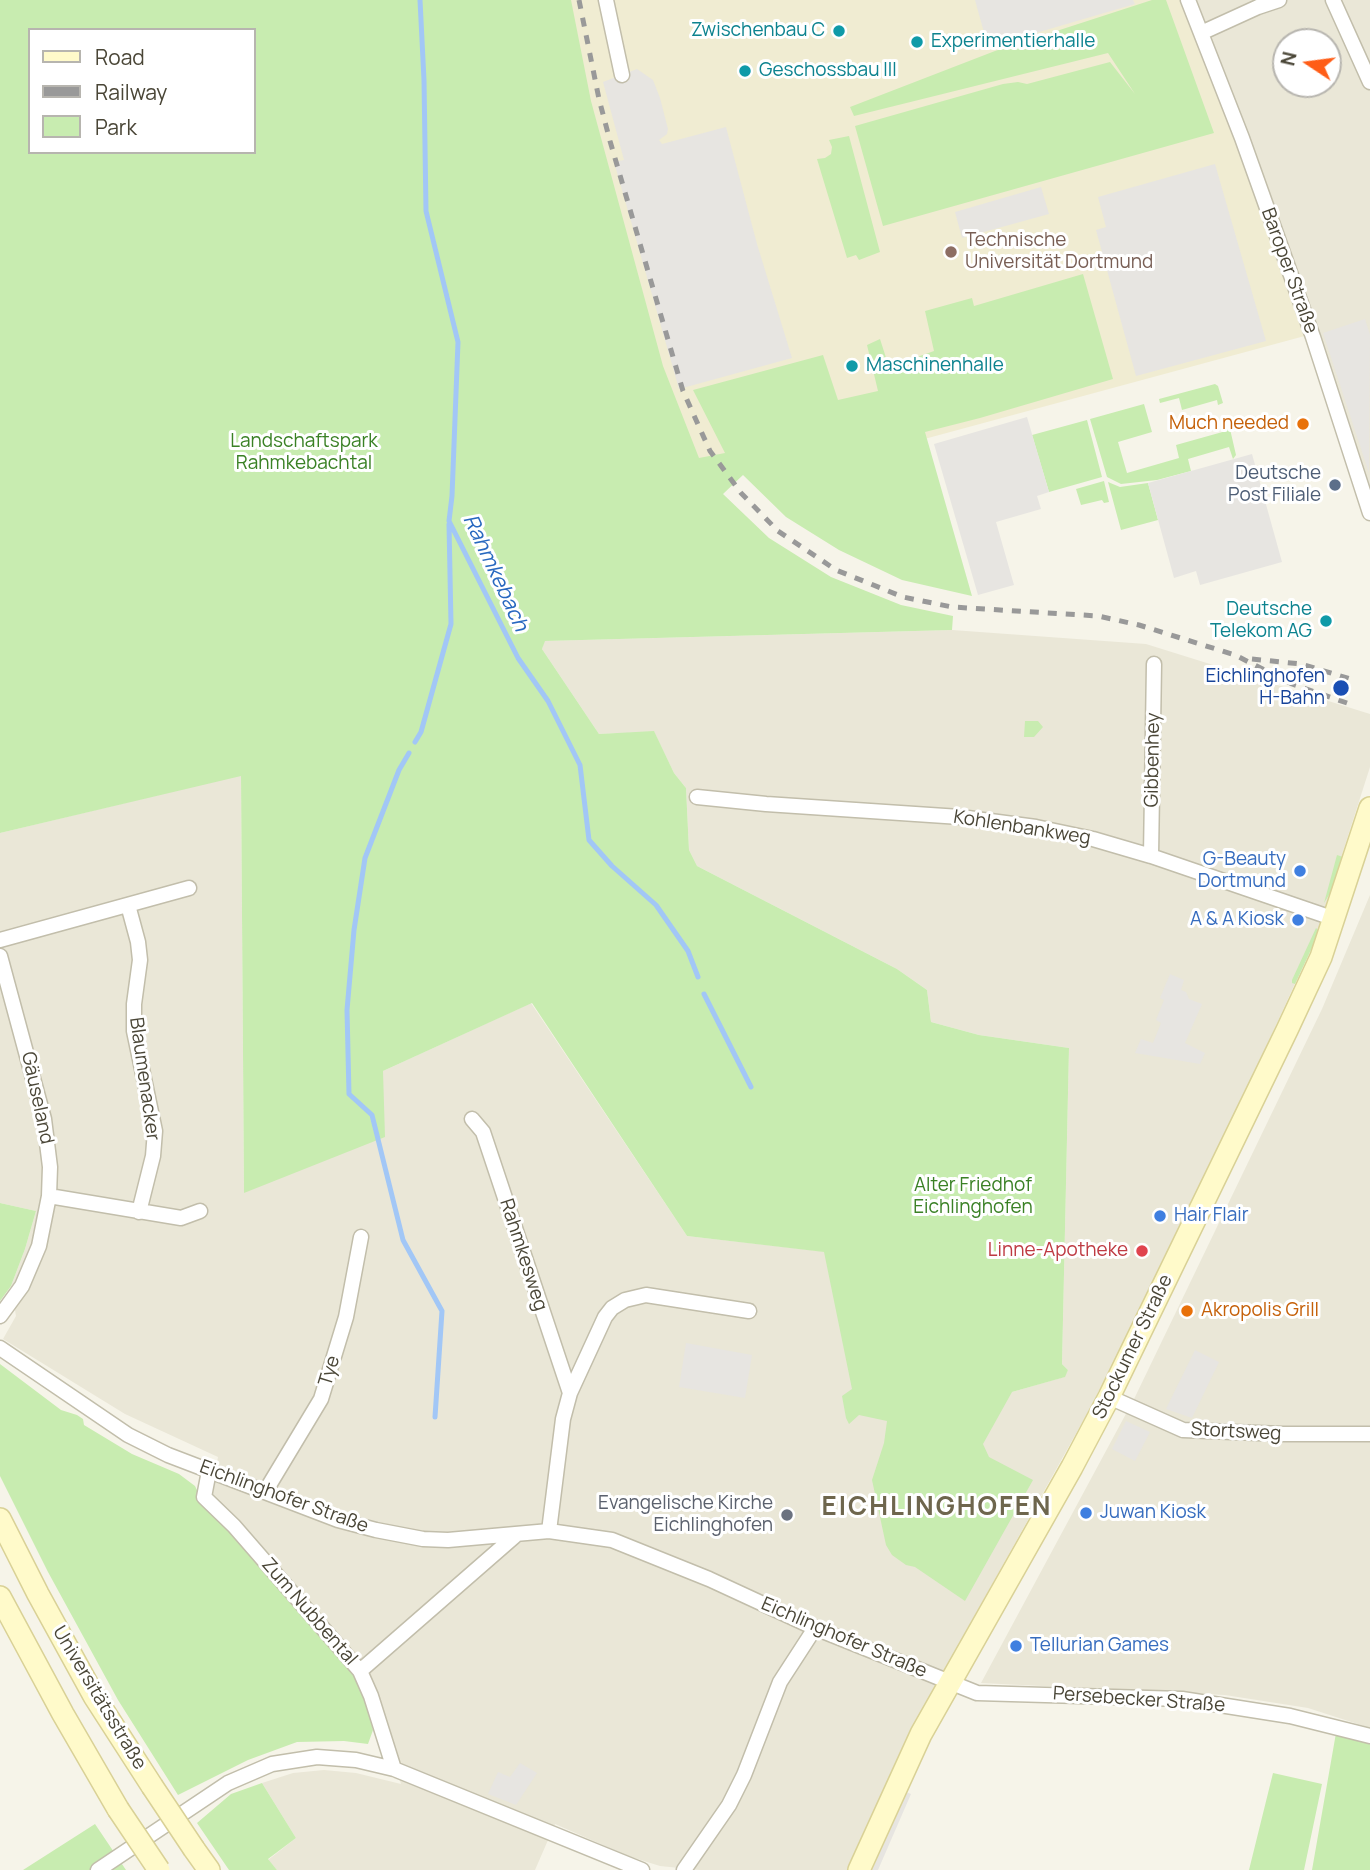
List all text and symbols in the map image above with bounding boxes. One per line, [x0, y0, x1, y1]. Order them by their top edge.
place label: Zwischenbau C [691, 20, 825, 42]
marker: Zwischenbau C [831, 23, 847, 39]
legend [28, 28, 256, 154]
north arrow [1272, 28, 1342, 98]
place label: Experimentierhalle [931, 31, 1095, 53]
marker: Experimentierhalle [909, 34, 925, 50]
text: Road [95, 43, 145, 71]
text: N [1274, 49, 1303, 68]
place label: Geschossbau III [759, 60, 897, 82]
marker: Geschossbau III [737, 63, 753, 79]
text: Railway [95, 78, 167, 106]
text: Park [95, 113, 137, 141]
street label: Baroper Straße [1256, 205, 1322, 337]
place label: Technische Universität Dortmund [965, 230, 1153, 274]
marker: Technische Universität Dortmund [943, 244, 959, 260]
place label: Maschinenhalle [866, 355, 1004, 377]
marker: Maschinenhalle [844, 358, 860, 374]
place label: Much needed [1169, 413, 1289, 435]
marker: Much needed [1295, 416, 1311, 432]
park label: Landschaftspark Rahmkebachtal [230, 431, 378, 475]
place label: Deutsche Post Filiale [1228, 463, 1321, 507]
marker: Deutsche Post Filiale [1327, 477, 1343, 493]
water label: Rahmkebach [457, 511, 533, 635]
place label: Deutsche Telekom AG [1210, 599, 1312, 643]
marker: Deutsche Telekom AG [1318, 613, 1334, 629]
place label: Eichlinghofen H-Bahn [1206, 666, 1325, 710]
marker: Eichlinghofen H-Bahn [1331, 678, 1351, 698]
street label: Gibbenhey [1141, 712, 1165, 808]
street label: Kohlenbankweg [952, 806, 1092, 850]
place label: G-Beauty Dortmund [1198, 849, 1286, 893]
marker: G-Beauty Dortmund [1292, 863, 1308, 879]
place label: A & A Kiosk [1190, 909, 1284, 931]
marker: A & A Kiosk [1290, 912, 1306, 928]
street label: Blaumenacker [124, 1016, 164, 1142]
street label: Gäuseland [16, 1050, 58, 1146]
park label: Alter Friedhof Eichlinghofen [913, 1175, 1033, 1219]
street label: Rahmkesweg [494, 1196, 552, 1314]
place label: Hair Flair [1174, 1205, 1248, 1227]
marker: Hair Flair [1152, 1208, 1168, 1224]
place label: Linne-Apotheke [988, 1240, 1128, 1262]
marker: Linne-Apotheke [1134, 1243, 1150, 1259]
street label: Stockumer Straße [1088, 1271, 1178, 1423]
place label: Akropolis Grill [1201, 1300, 1319, 1322]
marker: Akropolis Grill [1179, 1303, 1195, 1319]
street label: Tye [315, 1353, 345, 1389]
street label: Stortsweg [1190, 1418, 1282, 1446]
street label: Eichlinghofer Straße [196, 1456, 372, 1538]
district label: EICHLINGHOFEN [823, 1492, 1051, 1524]
place label: Evangelische Kirche Eichlinghofen [598, 1493, 773, 1537]
place label: Juwan Kiosk [1100, 1502, 1206, 1524]
marker: Juwan Kiosk [1078, 1505, 1094, 1521]
marker: Evangelische Kirche Eichlinghofen [779, 1507, 795, 1523]
street label: Zum Nubbental [256, 1554, 362, 1670]
street label: Eichlinghofer Straße [758, 1593, 930, 1683]
street label: Universitätsstraße [47, 1622, 151, 1774]
place label: Tellurian Games [1030, 1635, 1169, 1657]
marker: Tellurian Games [1008, 1638, 1024, 1654]
street label: Persebecker Straße [1052, 1683, 1226, 1717]

